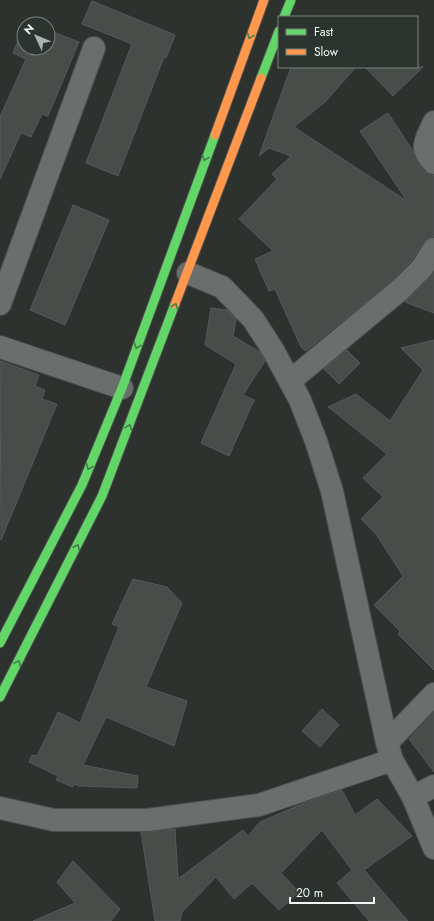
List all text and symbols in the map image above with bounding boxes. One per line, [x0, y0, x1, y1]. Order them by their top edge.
north arrow [16, 16, 56, 56]
legend [278, 16, 418, 68]
text: N [20, 20, 38, 38]
text: Fast [314, 23, 333, 41]
one-way arrow [247, 33, 255, 40]
text: Slow [314, 43, 339, 61]
one-way arrow [202, 155, 210, 162]
one-way arrow [171, 303, 179, 310]
one-way arrow [133, 343, 142, 350]
one-way arrow [124, 424, 132, 431]
one-way arrow [86, 463, 94, 471]
one-way arrow [72, 543, 80, 551]
one-way arrow [13, 659, 21, 667]
scale bar [290, 879, 374, 905]
text: 20 m [296, 884, 323, 902]

